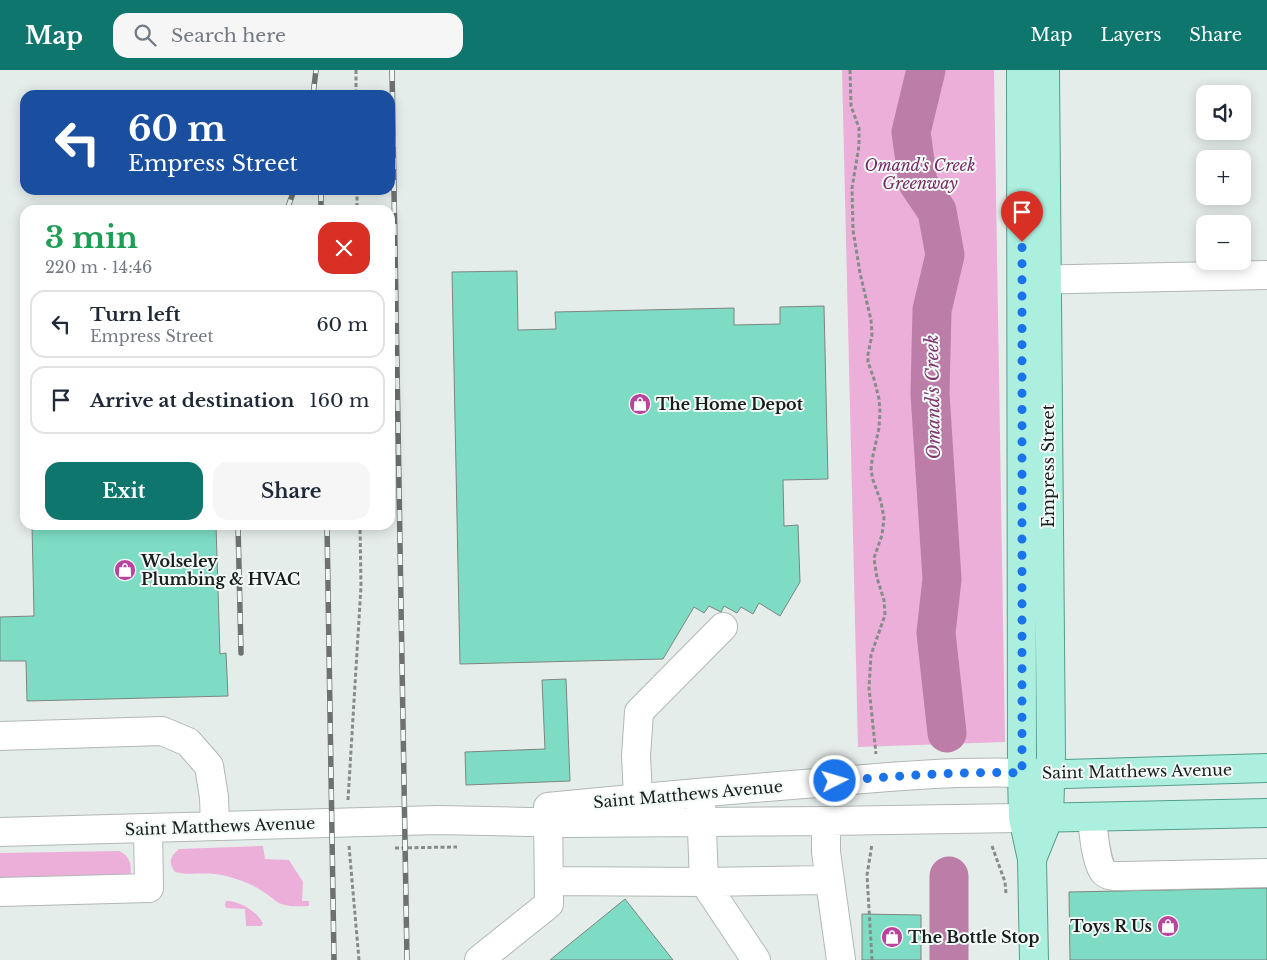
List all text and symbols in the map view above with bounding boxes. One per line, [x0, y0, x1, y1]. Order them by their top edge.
search box [113, 13, 463, 58]
text: Map [25, 21, 83, 50]
icon: search [131, 21, 159, 49]
text: Search here [171, 24, 286, 47]
text: Map [1031, 24, 1072, 46]
text: Layers [1100, 24, 1161, 46]
text: Share [1189, 24, 1242, 46]
map controls [1196, 85, 1251, 270]
button: sound [1196, 85, 1251, 140]
text: 60 m [128, 107, 226, 150]
icon: left [45, 110, 110, 175]
text: Empress Street [128, 150, 298, 177]
button: + [1196, 150, 1251, 205]
park label: Omand's Creek Greenway [865, 155, 975, 193]
pin [1001, 191, 1043, 242]
icon: arrive [1008, 198, 1036, 226]
button: − [1196, 215, 1251, 270]
text: 3 min [45, 219, 138, 256]
button: close [318, 222, 370, 274]
text: 220 m · 14:46 [45, 257, 152, 277]
text: Turn left [90, 303, 181, 326]
icon: left [47, 310, 75, 338]
text: 60 m [316, 313, 368, 336]
text: Empress Street [90, 326, 214, 346]
water label: Omand's Creek [921, 334, 945, 460]
icon: arrive [47, 386, 75, 414]
text: Arrive at destination [90, 389, 294, 412]
text: 160 m [309, 389, 369, 412]
shop icon: The Home Depot [628, 392, 652, 416]
place label: The Home Depot [656, 394, 804, 414]
street label: Empress Street [1038, 404, 1058, 528]
button: Exit [45, 462, 203, 520]
button: Share [213, 462, 370, 520]
place label: Wolseley Plumbing & HVAC [140, 551, 300, 589]
shop icon: Wolseley Plumbing & HVAC [113, 558, 137, 582]
position arrow [808, 754, 860, 806]
street label: Saint Matthews Avenue [1042, 759, 1232, 783]
street label: Saint Matthews Avenue [592, 776, 784, 812]
street label: Saint Matthews Avenue [125, 813, 315, 839]
shop icon: Toys R Us [1156, 914, 1180, 938]
place label: Toys R Us [1070, 916, 1152, 936]
shop icon: The Bottle Stop [880, 925, 904, 949]
place label: The Bottle Stop [908, 927, 1039, 947]

